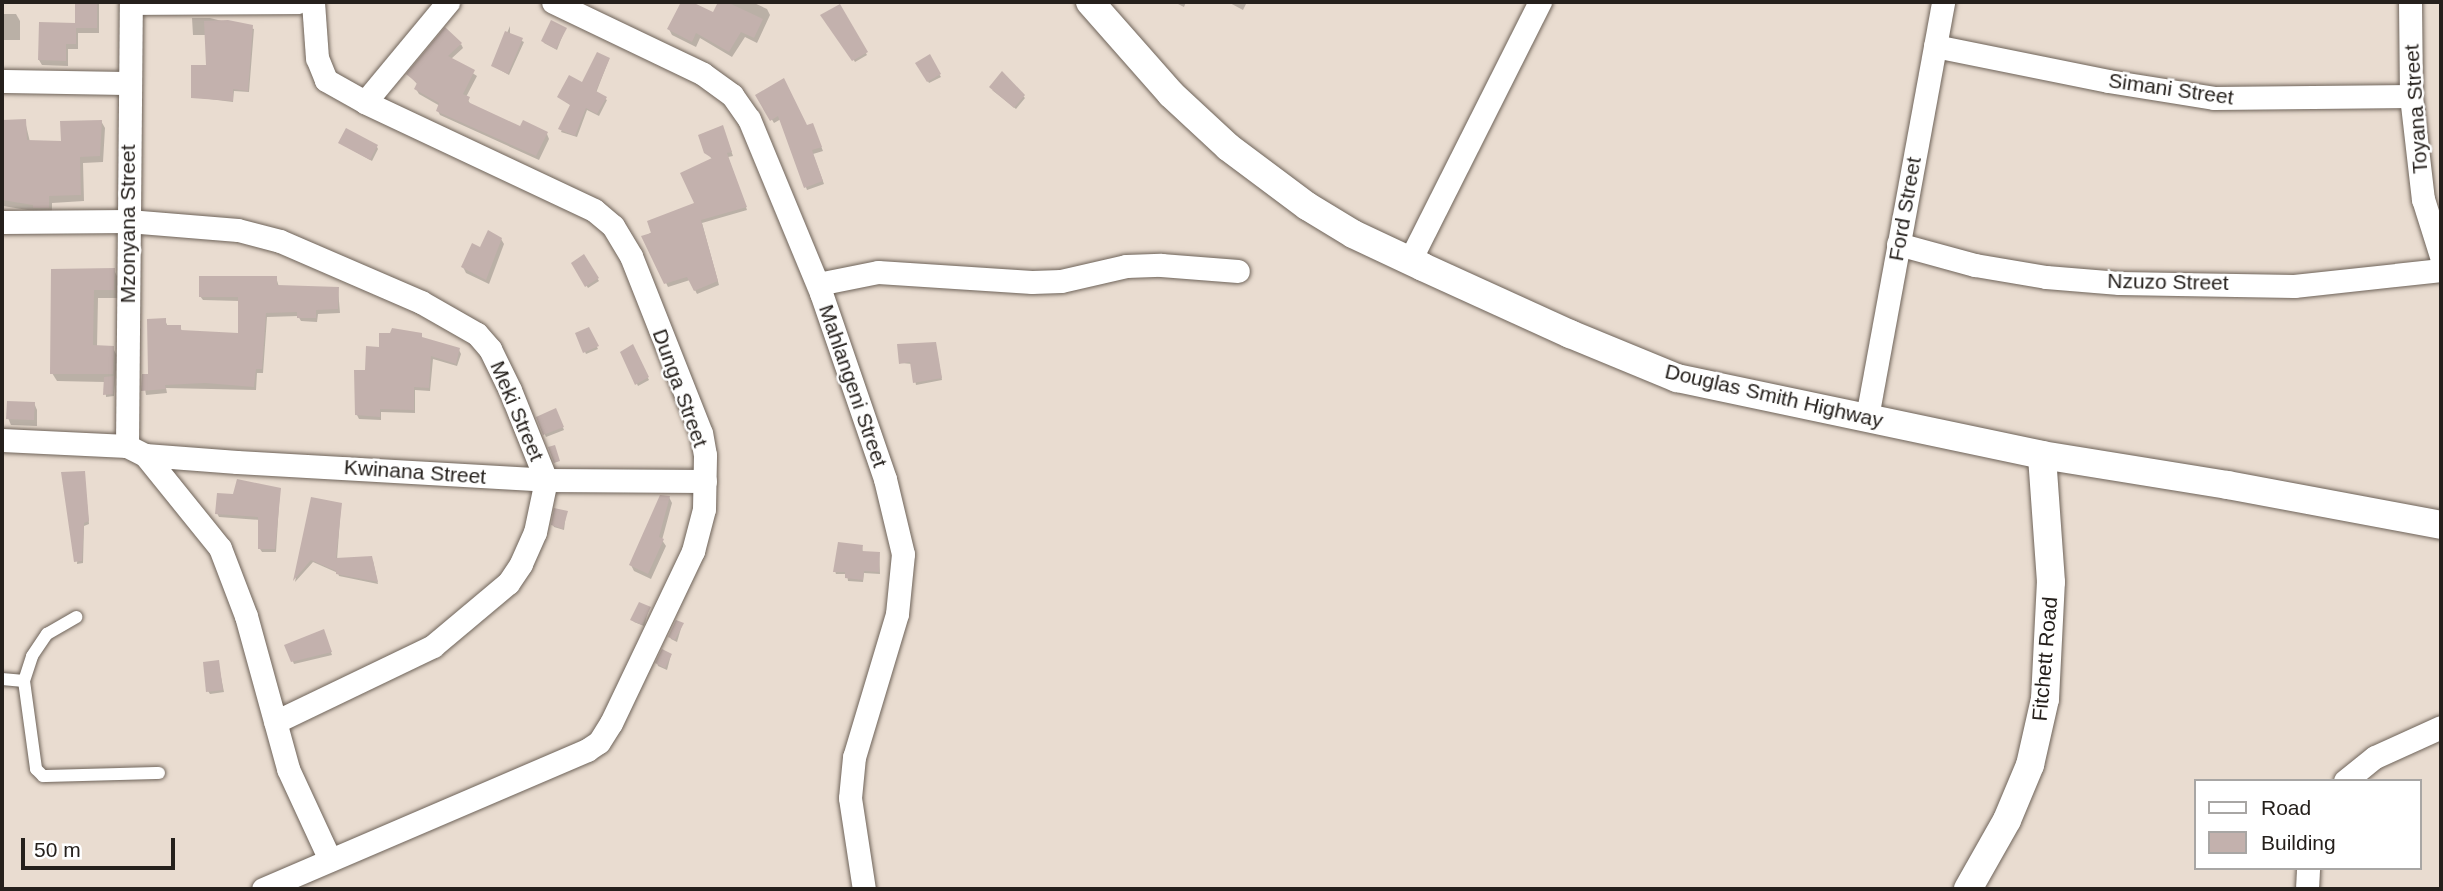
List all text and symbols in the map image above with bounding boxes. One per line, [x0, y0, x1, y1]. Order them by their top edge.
street label: Toyana Street [2399, 43, 2433, 175]
street label: Simani Street [2107, 68, 2235, 110]
street label: Mzonyana Street [115, 145, 141, 303]
street label: Ford Street [1883, 155, 1927, 263]
street label: Nzuzo Street [2107, 268, 2229, 296]
street label: Mahlangeni Street [813, 301, 893, 471]
street label: Dunga Street [647, 326, 713, 450]
street label: Meki Street [485, 357, 549, 465]
street label: Douglas Smith Highway [1663, 359, 1885, 433]
street label: Kwinana Street [343, 454, 487, 490]
street label: Fitchett Road [2027, 596, 2063, 722]
legend [2194, 779, 2422, 870]
text: Road [2261, 796, 2311, 819]
scale bar [24, 824, 178, 868]
text: Building [2261, 831, 2336, 854]
text: 50 m [34, 838, 81, 861]

